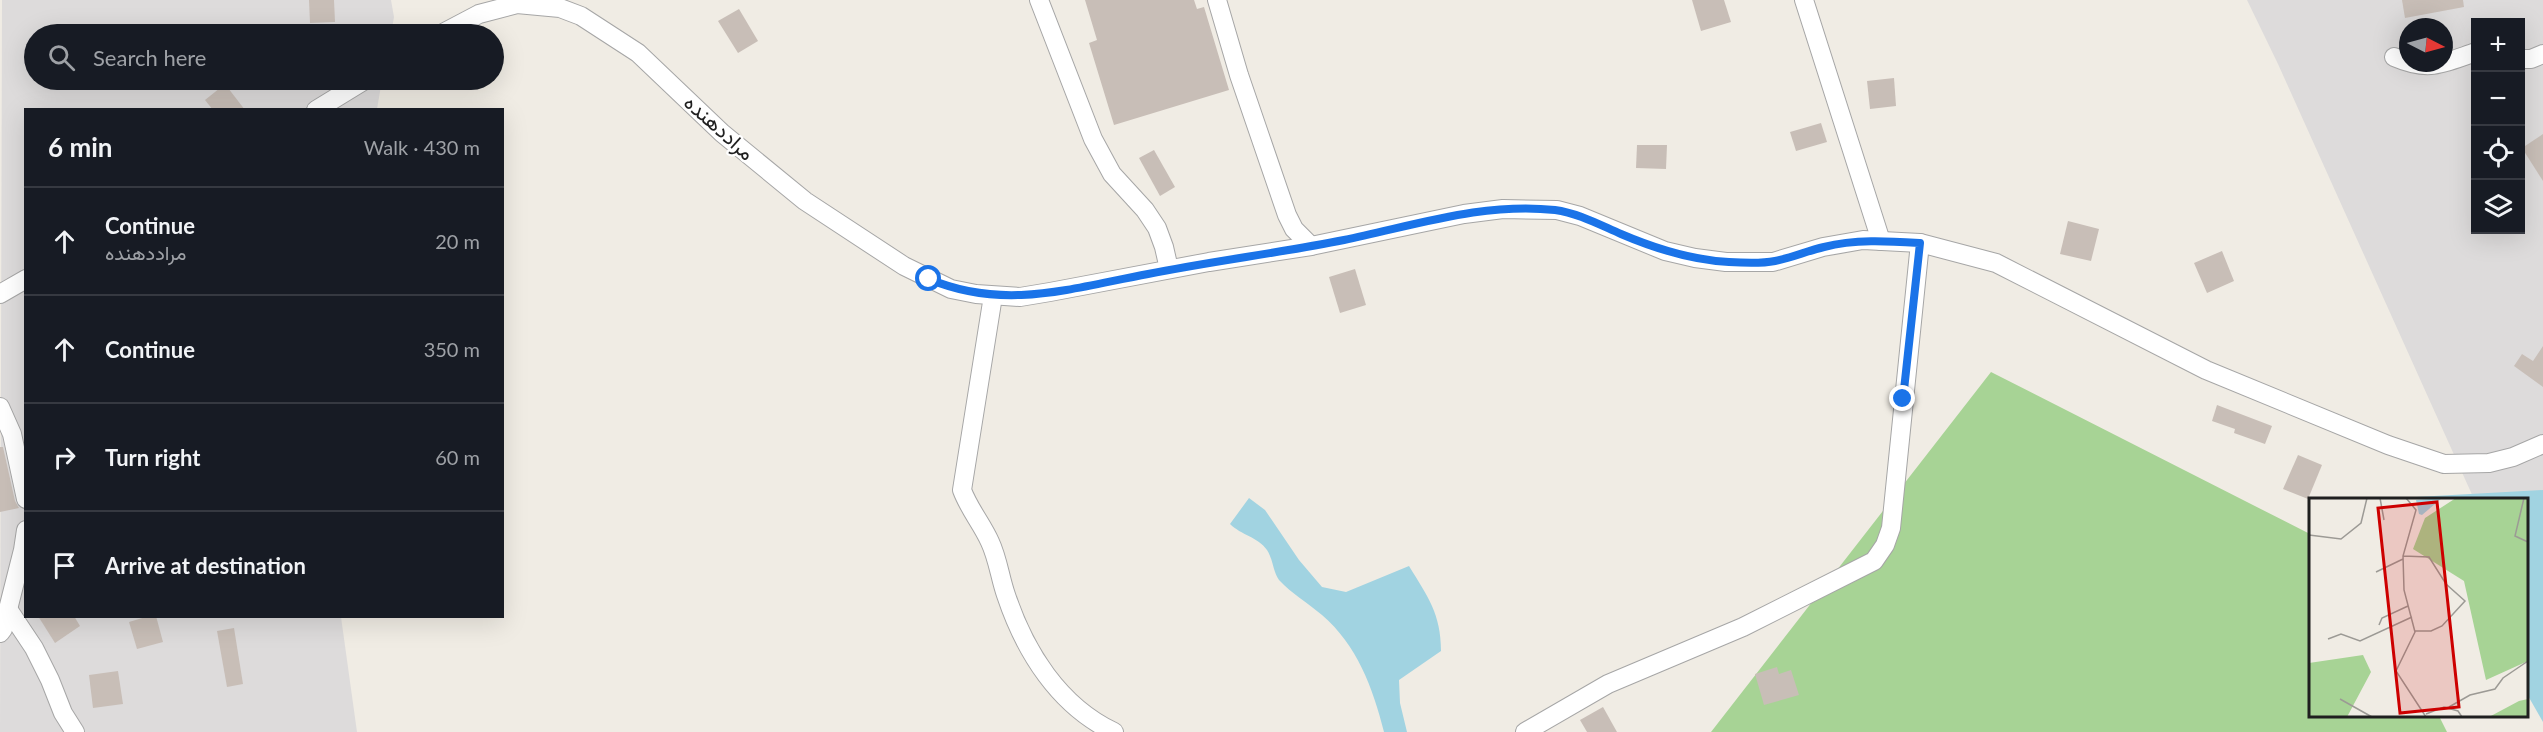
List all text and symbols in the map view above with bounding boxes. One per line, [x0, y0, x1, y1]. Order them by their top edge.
north arrow [2399, 18, 2453, 72]
map controls [2471, 18, 2525, 234]
button: + [2471, 18, 2525, 72]
search box [24, 24, 504, 90]
icon: search [45, 41, 78, 74]
text: Search here [93, 44, 206, 71]
button: − [2471, 72, 2525, 126]
street label: مراددهنده [679, 89, 760, 166]
button: locate [2471, 126, 2525, 180]
text: 6 min [48, 131, 112, 163]
text: Walk · 430 m [364, 135, 480, 159]
button: layers [2471, 180, 2525, 234]
text: Continue [105, 212, 195, 239]
icon: ahead [48, 225, 81, 258]
text: 20 m [435, 229, 480, 253]
text: مراددهنده [105, 240, 186, 264]
route start [915, 265, 941, 291]
icon: ahead [48, 333, 81, 366]
text: Continue [105, 336, 195, 363]
text: 350 m [424, 337, 480, 361]
route end [1889, 385, 1915, 411]
icon: right [48, 441, 81, 474]
text: Turn right [105, 444, 200, 471]
text: 60 m [435, 445, 480, 469]
inset map [2309, 498, 2528, 717]
icon: arrive [48, 549, 81, 582]
text: Arrive at destination [105, 552, 306, 579]

